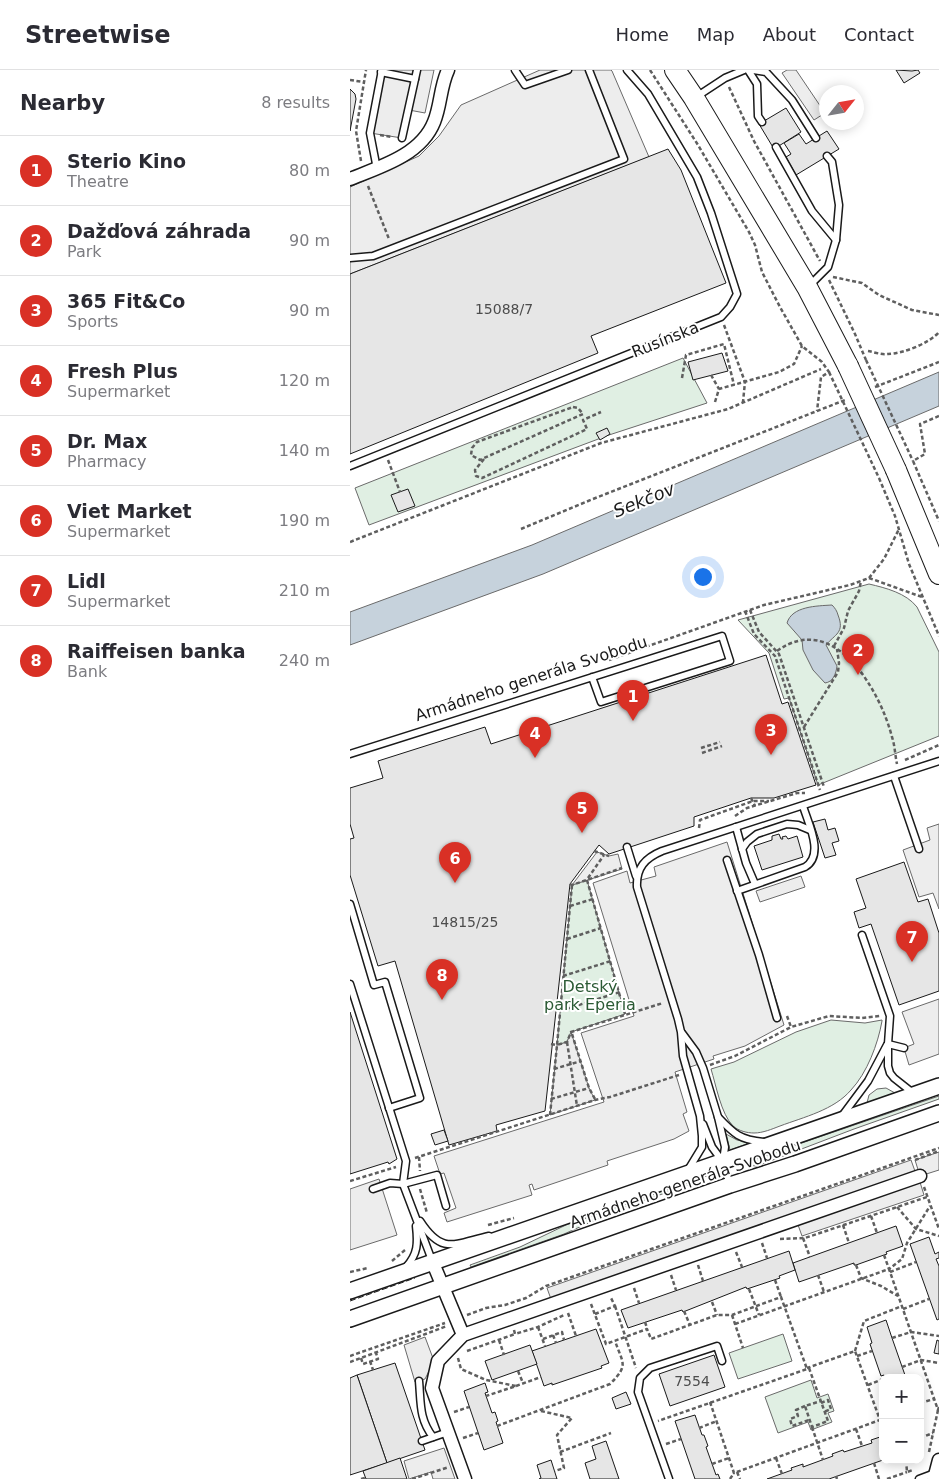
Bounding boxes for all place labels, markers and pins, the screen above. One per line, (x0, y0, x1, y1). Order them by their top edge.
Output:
pin: 2 (842, 634, 874, 675)
pin: 1 (617, 680, 649, 721)
pin: 3 (755, 714, 787, 755)
pin: 4 (519, 717, 551, 758)
pin: 5 (566, 792, 598, 833)
pin: 6 (439, 842, 471, 883)
pin: 7 (896, 921, 928, 962)
pin: 8 (426, 959, 458, 1000)

